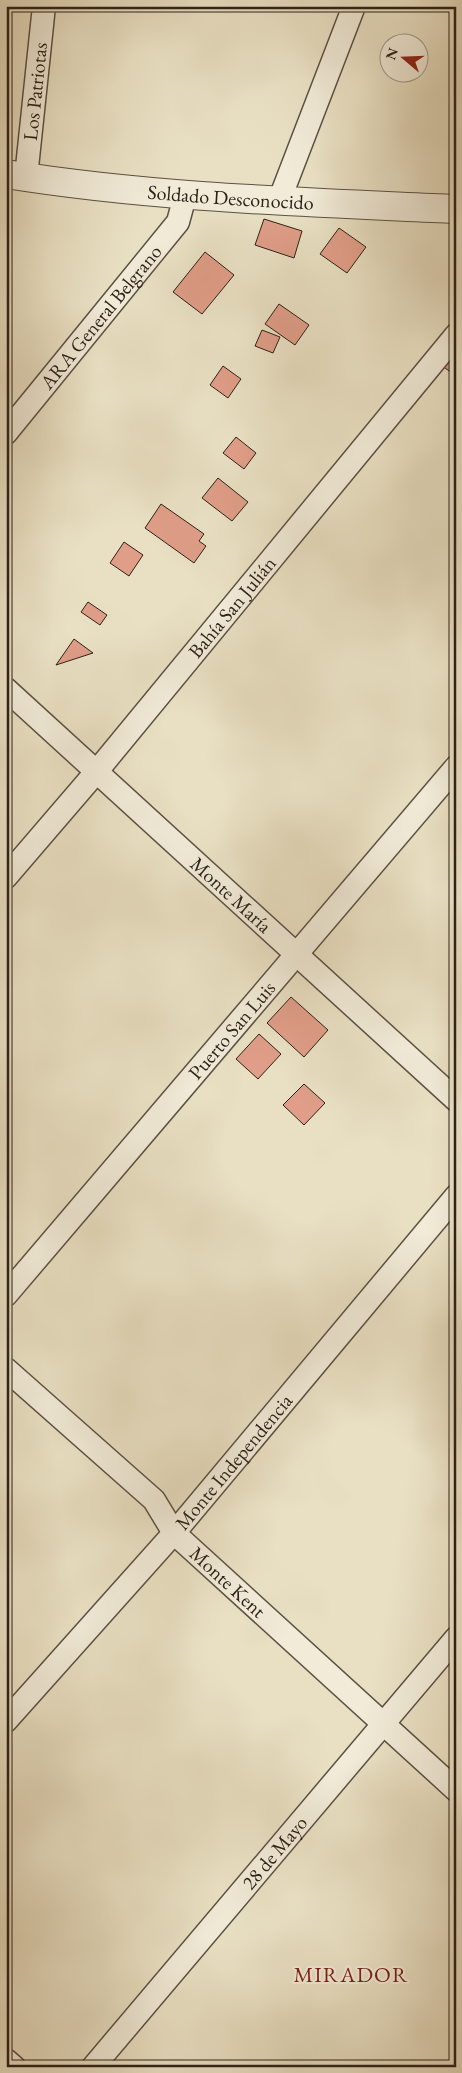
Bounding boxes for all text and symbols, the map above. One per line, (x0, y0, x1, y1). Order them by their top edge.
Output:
north arrow (380, 32, 430, 82)
street label: Los Patriotas (17, 41, 53, 142)
text: N (381, 45, 402, 62)
street label: Soldado Desconocido (147, 179, 314, 216)
street label: ARA General Belgrano (33, 239, 168, 395)
street label: Bahía San Julián (182, 550, 282, 663)
street label: Monte María (185, 851, 277, 938)
street label: Puerto San Luis (182, 975, 281, 1085)
street label: Monte Independencia (169, 1388, 298, 1535)
street label: Monte Kent (184, 1541, 272, 1624)
street label: 28 de Mayo (236, 1810, 313, 1895)
district label: MIRADOR (293, 1960, 409, 1989)

